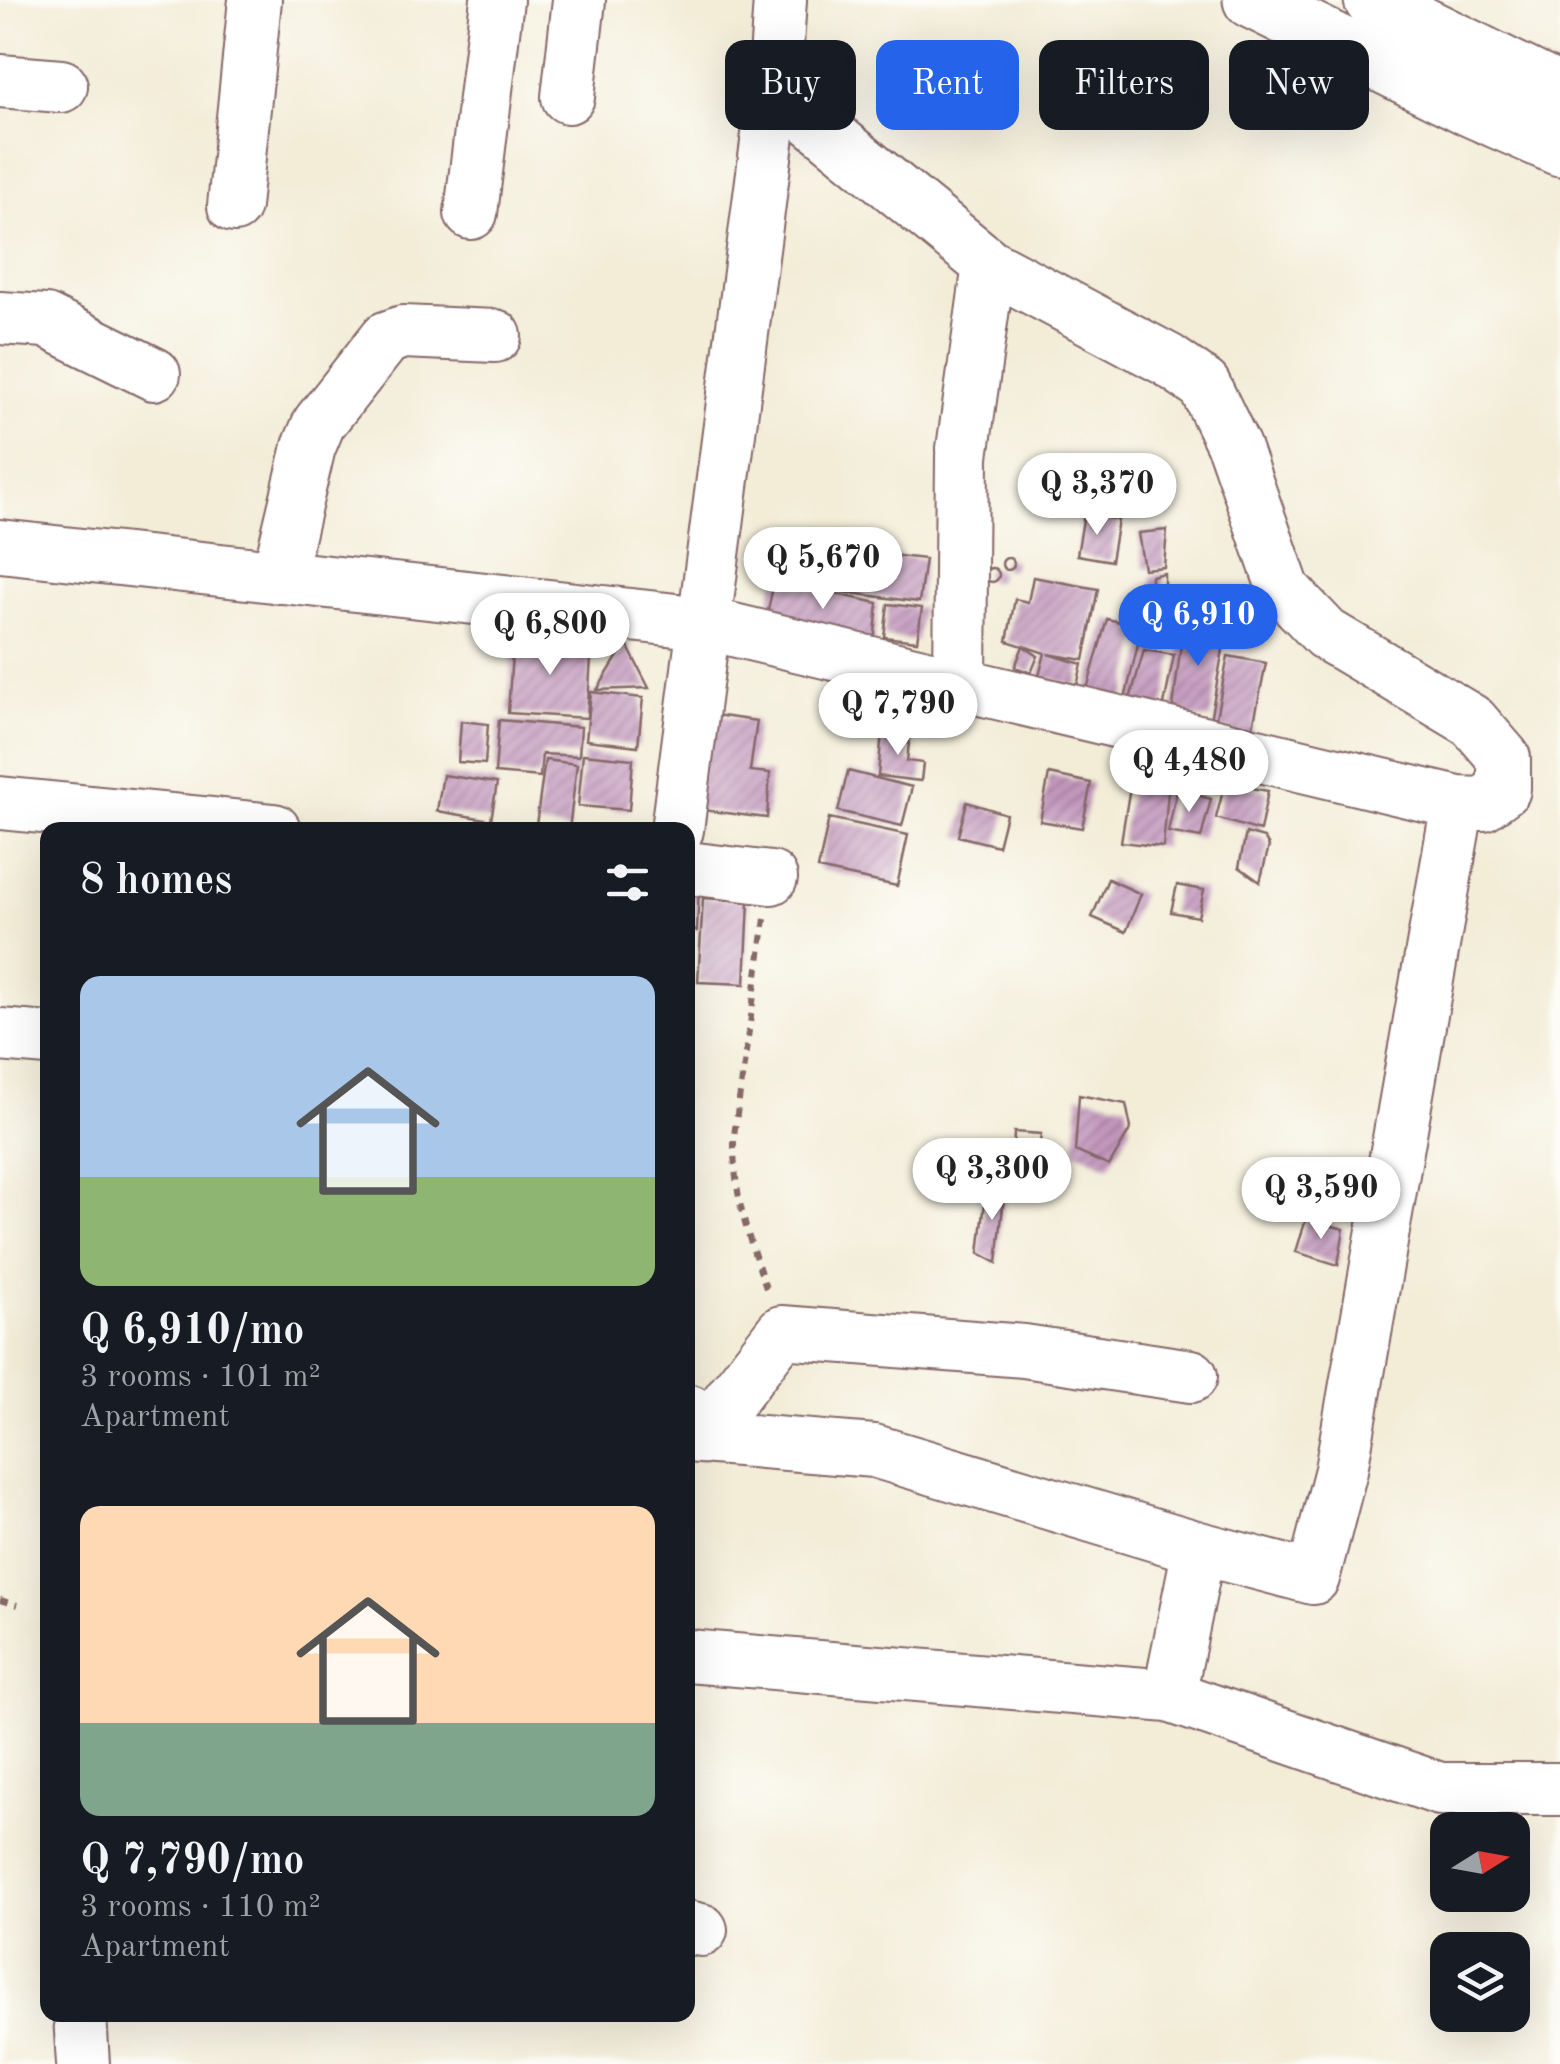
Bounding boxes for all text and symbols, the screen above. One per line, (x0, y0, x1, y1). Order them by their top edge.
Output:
chip: Buy (725, 40, 856, 130)
chip: Rent (876, 40, 1019, 130)
chip: Filters (1039, 40, 1209, 130)
chip: New (1229, 40, 1369, 130)
pin: Q 3,370 (1005, 453, 1189, 538)
text: Q 3,370 (1040, 469, 1154, 501)
pin: Q 5,670 (731, 527, 915, 612)
text: Q 5,670 (766, 543, 880, 575)
pin: Q 6,910 (1106, 584, 1290, 669)
pin: Q 6,800 (458, 593, 642, 678)
text: Q 6,910 (1141, 600, 1255, 632)
text: Q 6,800 (493, 609, 607, 641)
pin: Q 7,790 (806, 673, 990, 758)
text: Q 7,790 (841, 689, 955, 721)
pin: Q 4,480 (1097, 730, 1281, 815)
text: Q 4,480 (1132, 746, 1246, 778)
icon: filters (600, 855, 655, 910)
text: 8 homes (80, 861, 232, 903)
icon: home (278, 1041, 458, 1221)
pin: Q 3,300 (900, 1138, 1084, 1223)
text: Q 3,300 (935, 1154, 1049, 1186)
pin: Q 3,590 (1229, 1157, 1413, 1242)
text: Q 3,590 (1264, 1173, 1378, 1205)
text: Q 6,910/mo (80, 1311, 305, 1353)
text: 3 rooms · 101 m² (80, 1362, 321, 1394)
text: Apartment (80, 1402, 230, 1434)
icon: home (278, 1571, 458, 1751)
north arrow (1430, 1812, 1530, 1912)
map controls (1430, 1812, 1530, 2032)
text: Q 7,790/mo (80, 1841, 305, 1883)
text: 3 rooms · 110 m² (80, 1892, 321, 1924)
text: Apartment (80, 1932, 230, 1964)
button: layers (1430, 1932, 1530, 2032)

